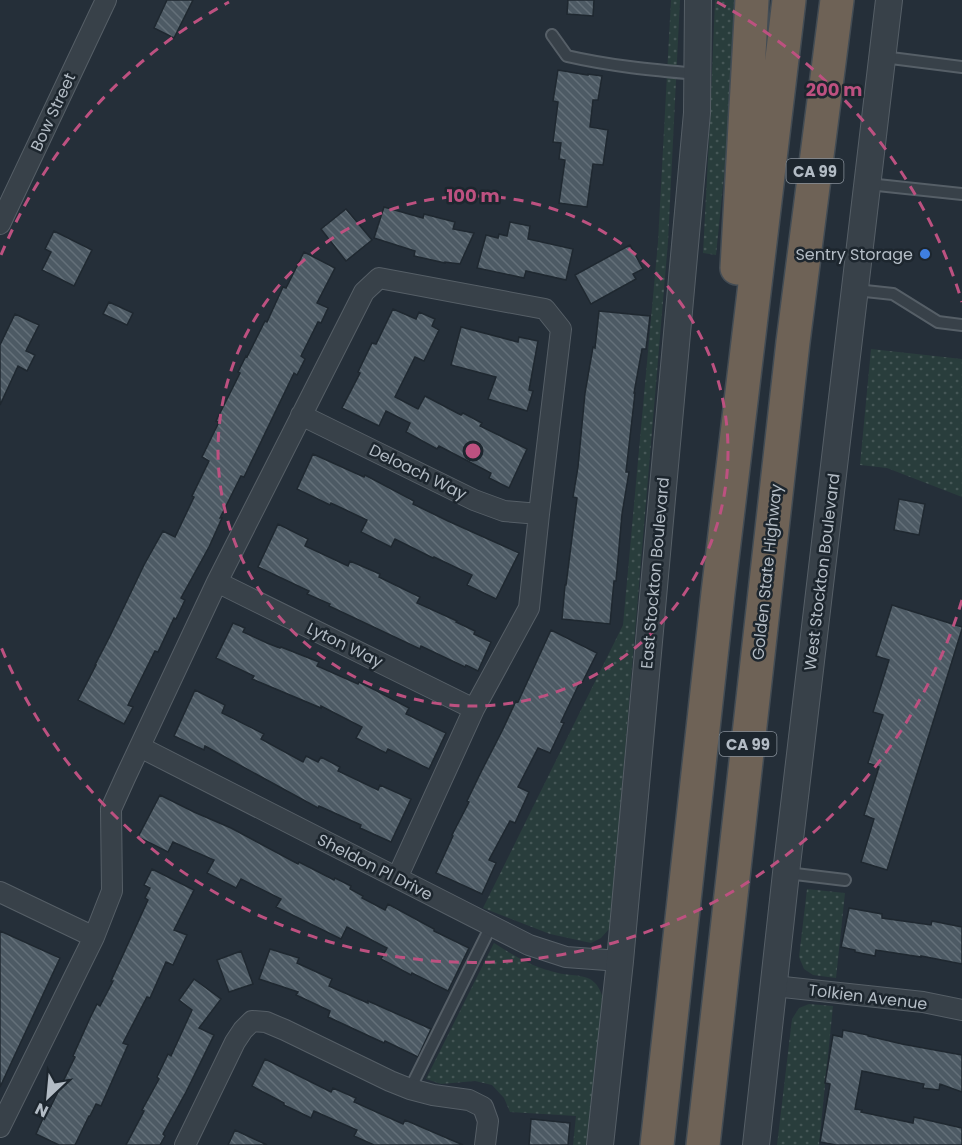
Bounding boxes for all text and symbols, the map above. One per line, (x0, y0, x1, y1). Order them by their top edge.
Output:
street label: Bow Street (25, 69, 81, 155)
text: 200 m (806, 77, 862, 102)
road number: CA 99 (786, 159, 844, 183)
text: 100 m (446, 183, 500, 208)
place label: Sentry Storage (795, 243, 913, 266)
marker: Sentry Storage (918, 247, 932, 261)
street label: Deloach Way (365, 438, 471, 506)
centre of rings (463, 441, 483, 461)
street label: West Stockton Boulevard (798, 472, 846, 672)
street label: East Stockton Boulevard (635, 476, 675, 670)
street label: Golden State Highway (746, 483, 788, 661)
street label: Lyton Way (303, 617, 387, 673)
road number: CA 99 (720, 732, 777, 756)
street label: Sheldon Pl Drive (313, 828, 437, 906)
street label: Tolkien Avenue (807, 978, 929, 1016)
north arrow (18, 1067, 78, 1127)
text: N (31, 1097, 52, 1123)

